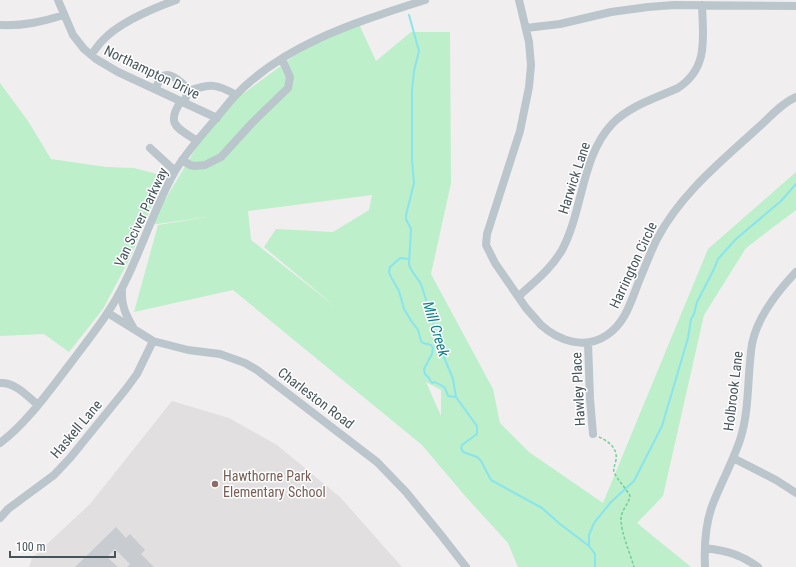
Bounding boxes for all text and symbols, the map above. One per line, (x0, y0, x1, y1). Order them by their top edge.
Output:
street label: Northampton Drive (102, 42, 203, 102)
street label: Harwick Lane (555, 140, 593, 216)
street label: Van Sciver Parkway (111, 165, 171, 269)
street label: Harrington Circle (606, 219, 660, 311)
water label: Mill Creek (419, 299, 453, 359)
street label: Holbrook Lane (720, 350, 746, 432)
street label: Hawley Place (568, 351, 588, 426)
street label: Charleston Road (275, 364, 357, 432)
street label: Haskell Lane (47, 396, 105, 461)
place label: Hawthorne Park Elementary School (223, 468, 326, 500)
marker: Hawthorne Park Elementary School (210, 479, 220, 489)
scale bar (10, 533, 115, 559)
text: 100 m (16, 540, 46, 554)

